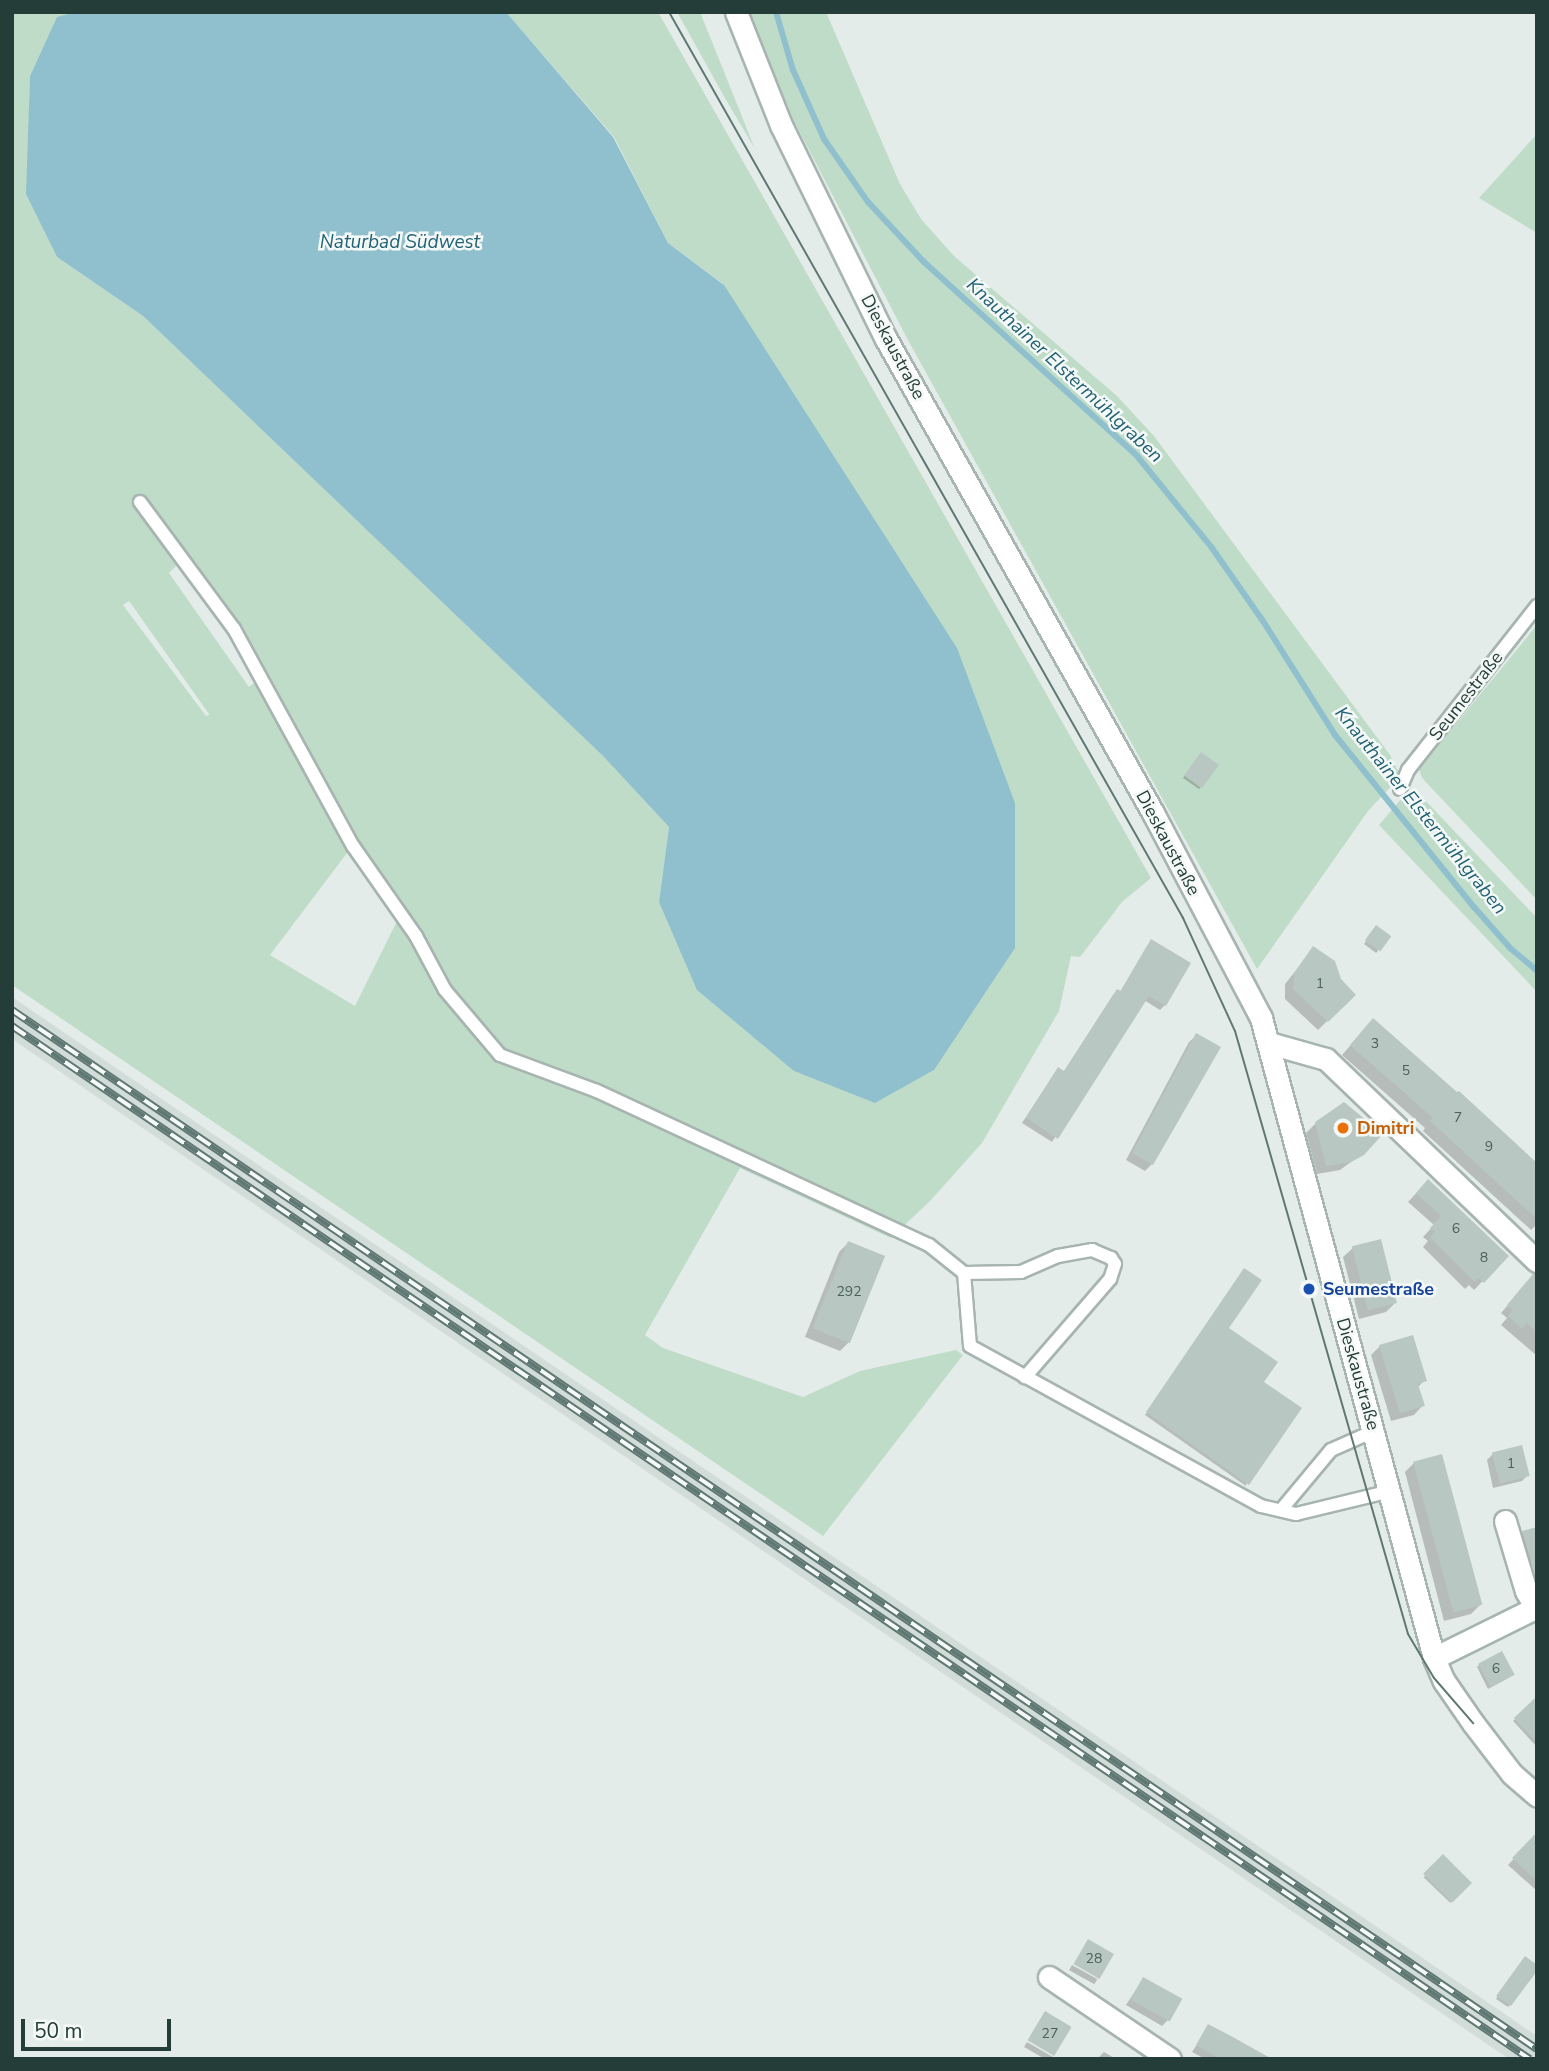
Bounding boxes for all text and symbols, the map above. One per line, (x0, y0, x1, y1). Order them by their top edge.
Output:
water label: Naturbad Südwest (320, 232, 480, 254)
water label: Knauthainer Elstermühlgraben (961, 274, 1167, 468)
street label: Dieskaustraße (856, 291, 930, 403)
street label: Seumestraße (1425, 647, 1507, 745)
water label: Knauthainer Elstermühlgraben (1329, 703, 1511, 919)
street label: Dieskaustraße (1131, 787, 1205, 899)
house number: 1 (1316, 976, 1324, 992)
house number: 3 (1371, 1036, 1379, 1052)
house number: 5 (1402, 1063, 1410, 1079)
house number: 7 (1454, 1110, 1462, 1126)
place label: Dimitri (1357, 1117, 1414, 1139)
marker: Dimitri (1335, 1120, 1351, 1136)
house number: 9 (1485, 1139, 1493, 1155)
house number: 6 (1452, 1221, 1460, 1237)
house number: 8 (1480, 1250, 1488, 1266)
place label: Seumestraße (1323, 1278, 1434, 1300)
marker: Seumestraße (1301, 1281, 1317, 1297)
house number: 292 (836, 1284, 862, 1300)
street label: Dieskaustraße (1332, 1315, 1384, 1433)
house number: 1 (1507, 1456, 1515, 1472)
house number: 6 (1492, 1661, 1500, 1677)
house number: 28 (1086, 1951, 1102, 1967)
scale bar (24, 2004, 175, 2048)
text: 50 m (34, 2017, 83, 2045)
house number: 27 (1042, 2026, 1058, 2042)

